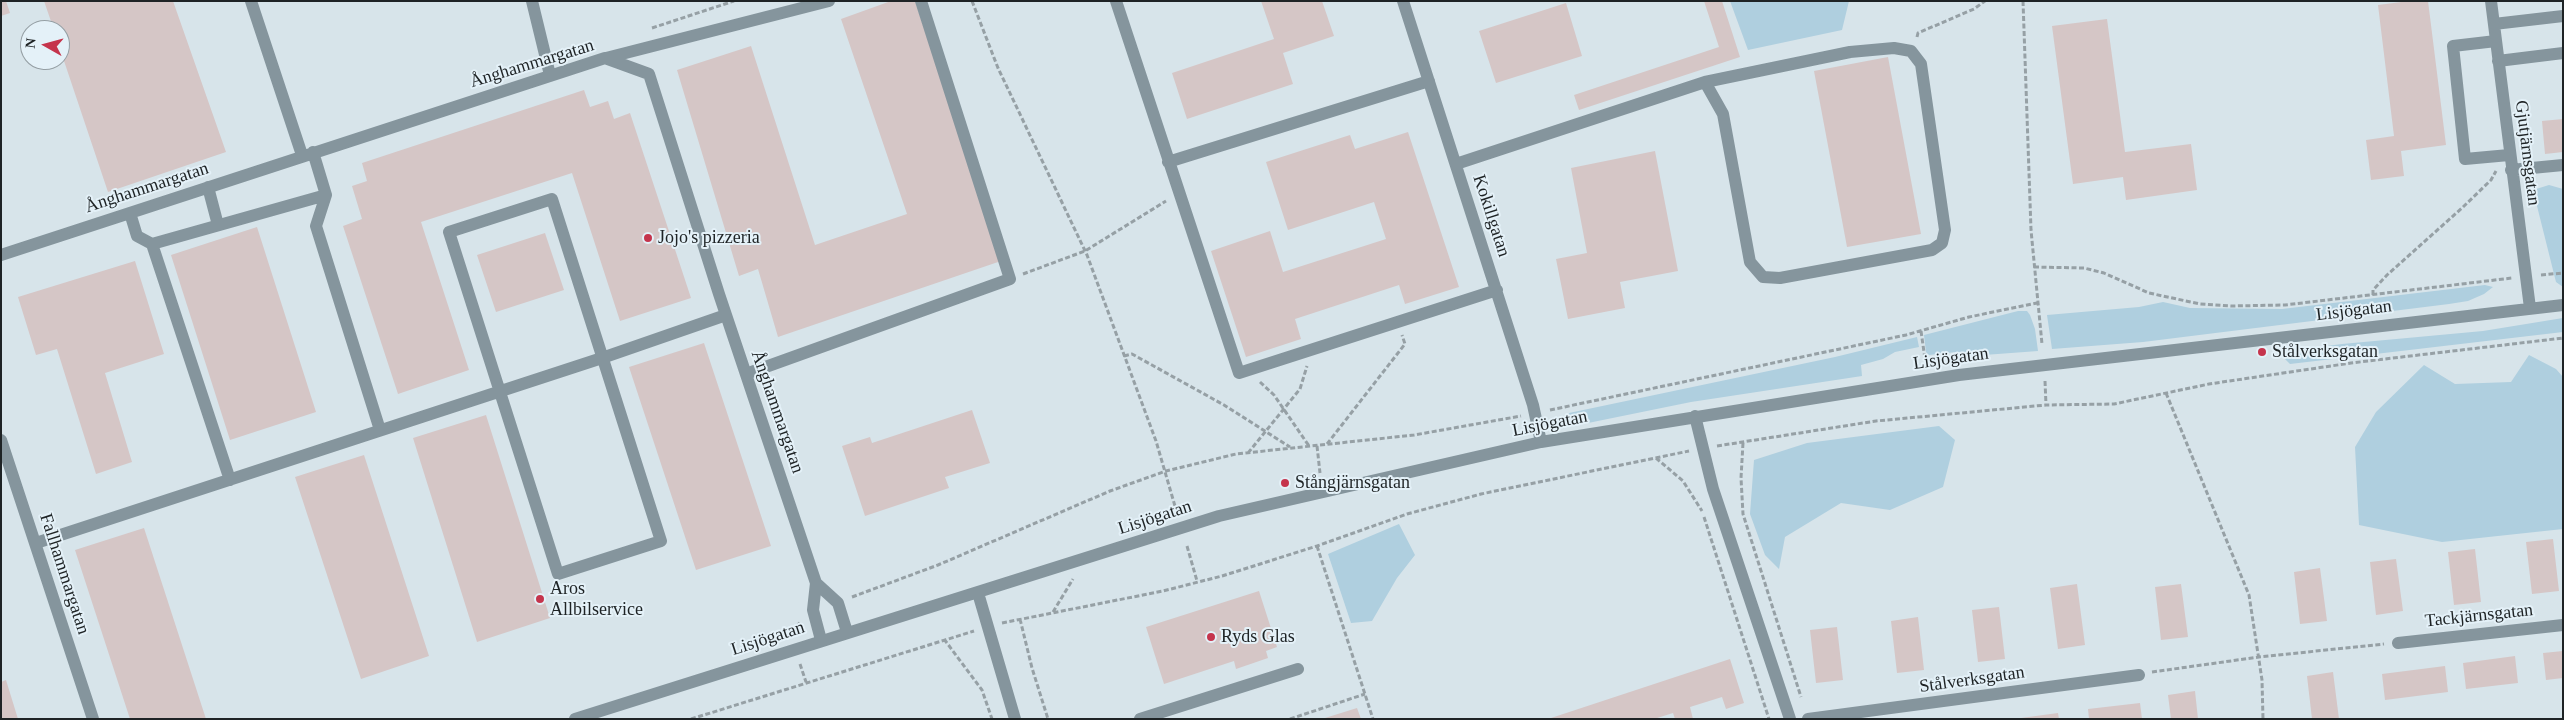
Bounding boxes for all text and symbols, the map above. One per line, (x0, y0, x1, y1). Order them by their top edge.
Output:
north arrow (20, 20, 70, 70)
street label: Ånghammargatan (467, 35, 597, 93)
text: N (23, 37, 39, 49)
street label: Gjutjärnsgatan (2510, 99, 2544, 207)
street label: Ånghammargatan (82, 158, 212, 218)
street label: Kokillgatan (1468, 172, 1514, 260)
place label: Jojo's pizzeria (658, 227, 760, 249)
marker: Jojo's pizzeria (642, 232, 654, 244)
street label: Lisjögatan (2315, 296, 2393, 326)
place label: Stålverksgatan (2272, 341, 2378, 363)
street label: Lisjögatan (1912, 343, 1990, 375)
marker: Stålverksgatan (2256, 346, 2268, 358)
street label: Ånghammargatan (746, 348, 808, 476)
street label: Lisjögatan (1511, 406, 1589, 442)
place label: Stångjärnsgatan (1295, 472, 1410, 494)
marker: Stångjärnsgatan (1279, 477, 1291, 489)
street label: Lisjögatan (1116, 496, 1194, 540)
street label: Fallhammargatan (34, 511, 94, 637)
place label: Aros Allbilservice (550, 578, 643, 620)
marker: Aros Allbilservice (534, 593, 546, 605)
street label: Tackjärnsgatan (2424, 600, 2534, 632)
street label: Lisjögatan (729, 617, 807, 661)
place label: Ryds Glas (1221, 626, 1295, 648)
marker: Ryds Glas (1205, 631, 1217, 643)
street label: Stålverksgatan (1918, 662, 2026, 698)

